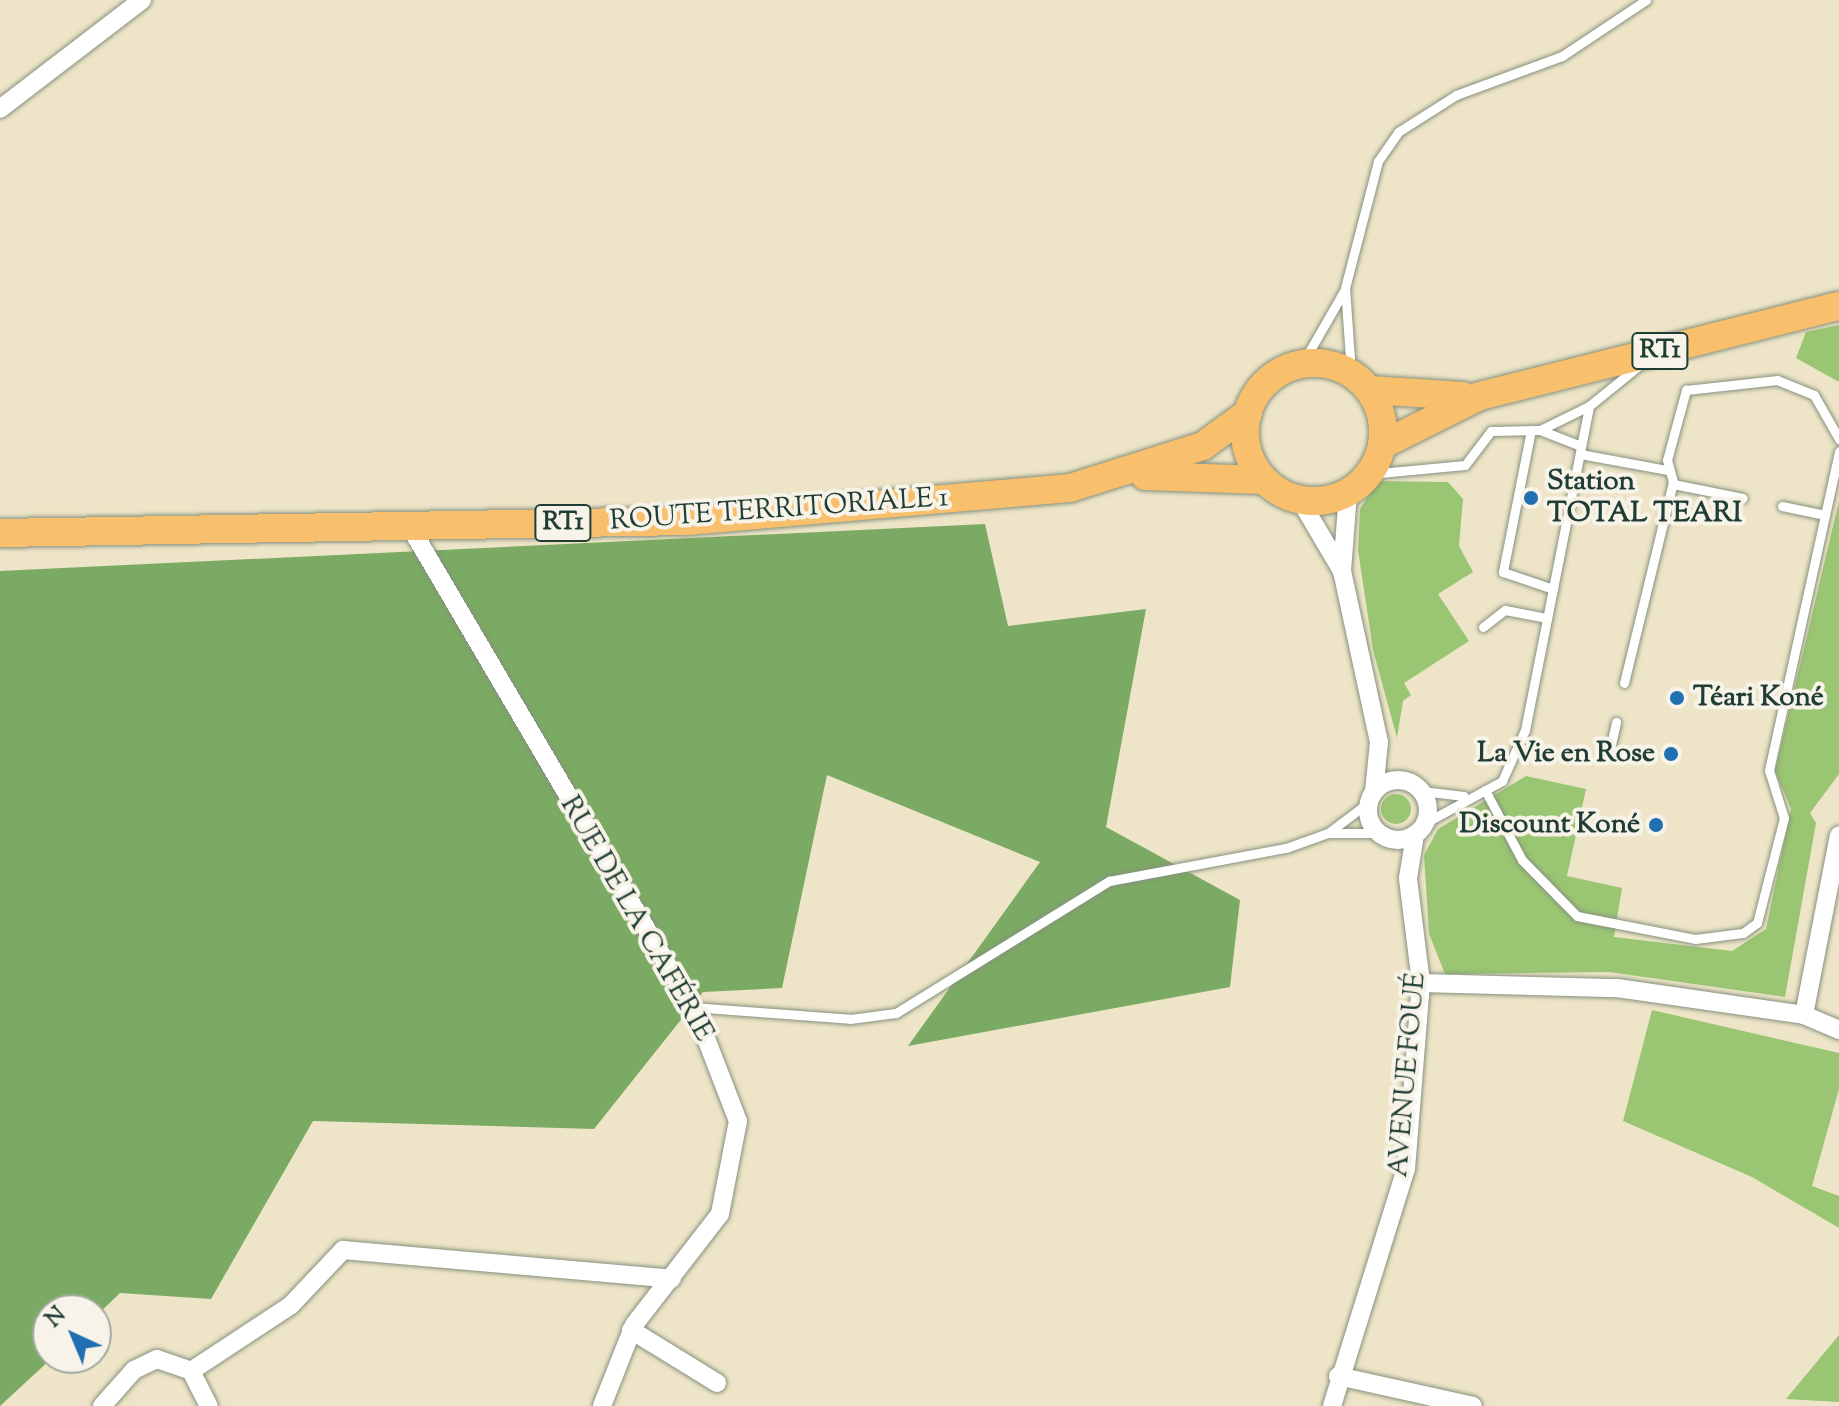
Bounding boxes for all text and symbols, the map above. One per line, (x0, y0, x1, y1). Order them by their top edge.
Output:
road number: RT1 (1630, 329, 1690, 373)
place label: Station TOTAL TEARI (1547, 465, 1742, 531)
street label: ROUTE TERRITORIALE 1 (609, 481, 949, 539)
marker: Station TOTAL TEARI (1522, 489, 1540, 507)
road number: RT1 (533, 501, 593, 545)
place label: Téari Koné (1693, 681, 1824, 715)
marker: Téari Koné (1668, 689, 1686, 707)
place label: La Vie en Rose (1477, 737, 1655, 771)
marker: La Vie en Rose (1662, 745, 1680, 763)
street label: RUE DE LA CAFÉRIE (552, 790, 720, 1048)
place label: Discount Koné (1459, 808, 1640, 842)
marker: Discount Koné (1647, 816, 1665, 834)
street label: AVENUE FOUÉ (1382, 971, 1434, 1179)
north arrow (32, 1294, 112, 1374)
text: N (39, 1301, 74, 1336)

